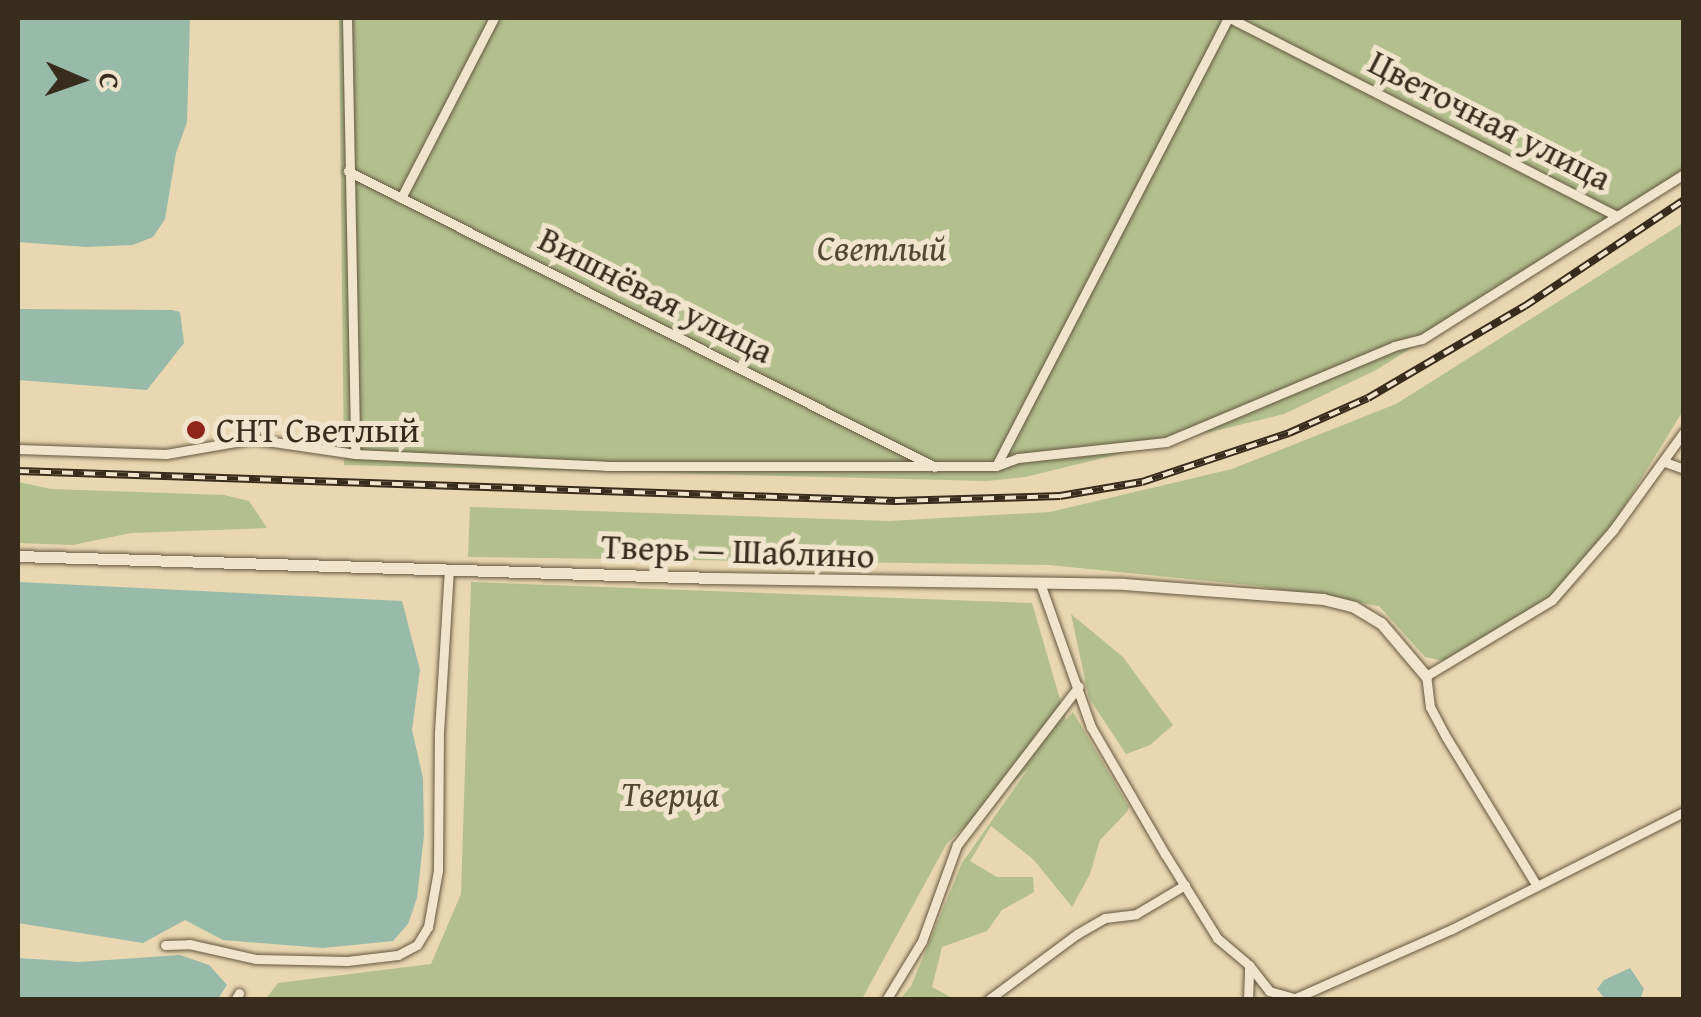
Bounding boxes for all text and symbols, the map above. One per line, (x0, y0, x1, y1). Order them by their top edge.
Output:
north arrow (30, 30, 130, 130)
street label: Цветочная улица (1362, 41, 1618, 199)
text: С (90, 72, 131, 90)
street label: Вишнёвая улица (532, 218, 780, 372)
park label: Светлый (817, 227, 947, 269)
place label: СНТ Светлый (216, 409, 420, 451)
marker: СНТ Светлый (185, 419, 207, 441)
street label: Тверь — Шаблино (601, 525, 875, 577)
park label: Тверца (621, 773, 719, 815)

